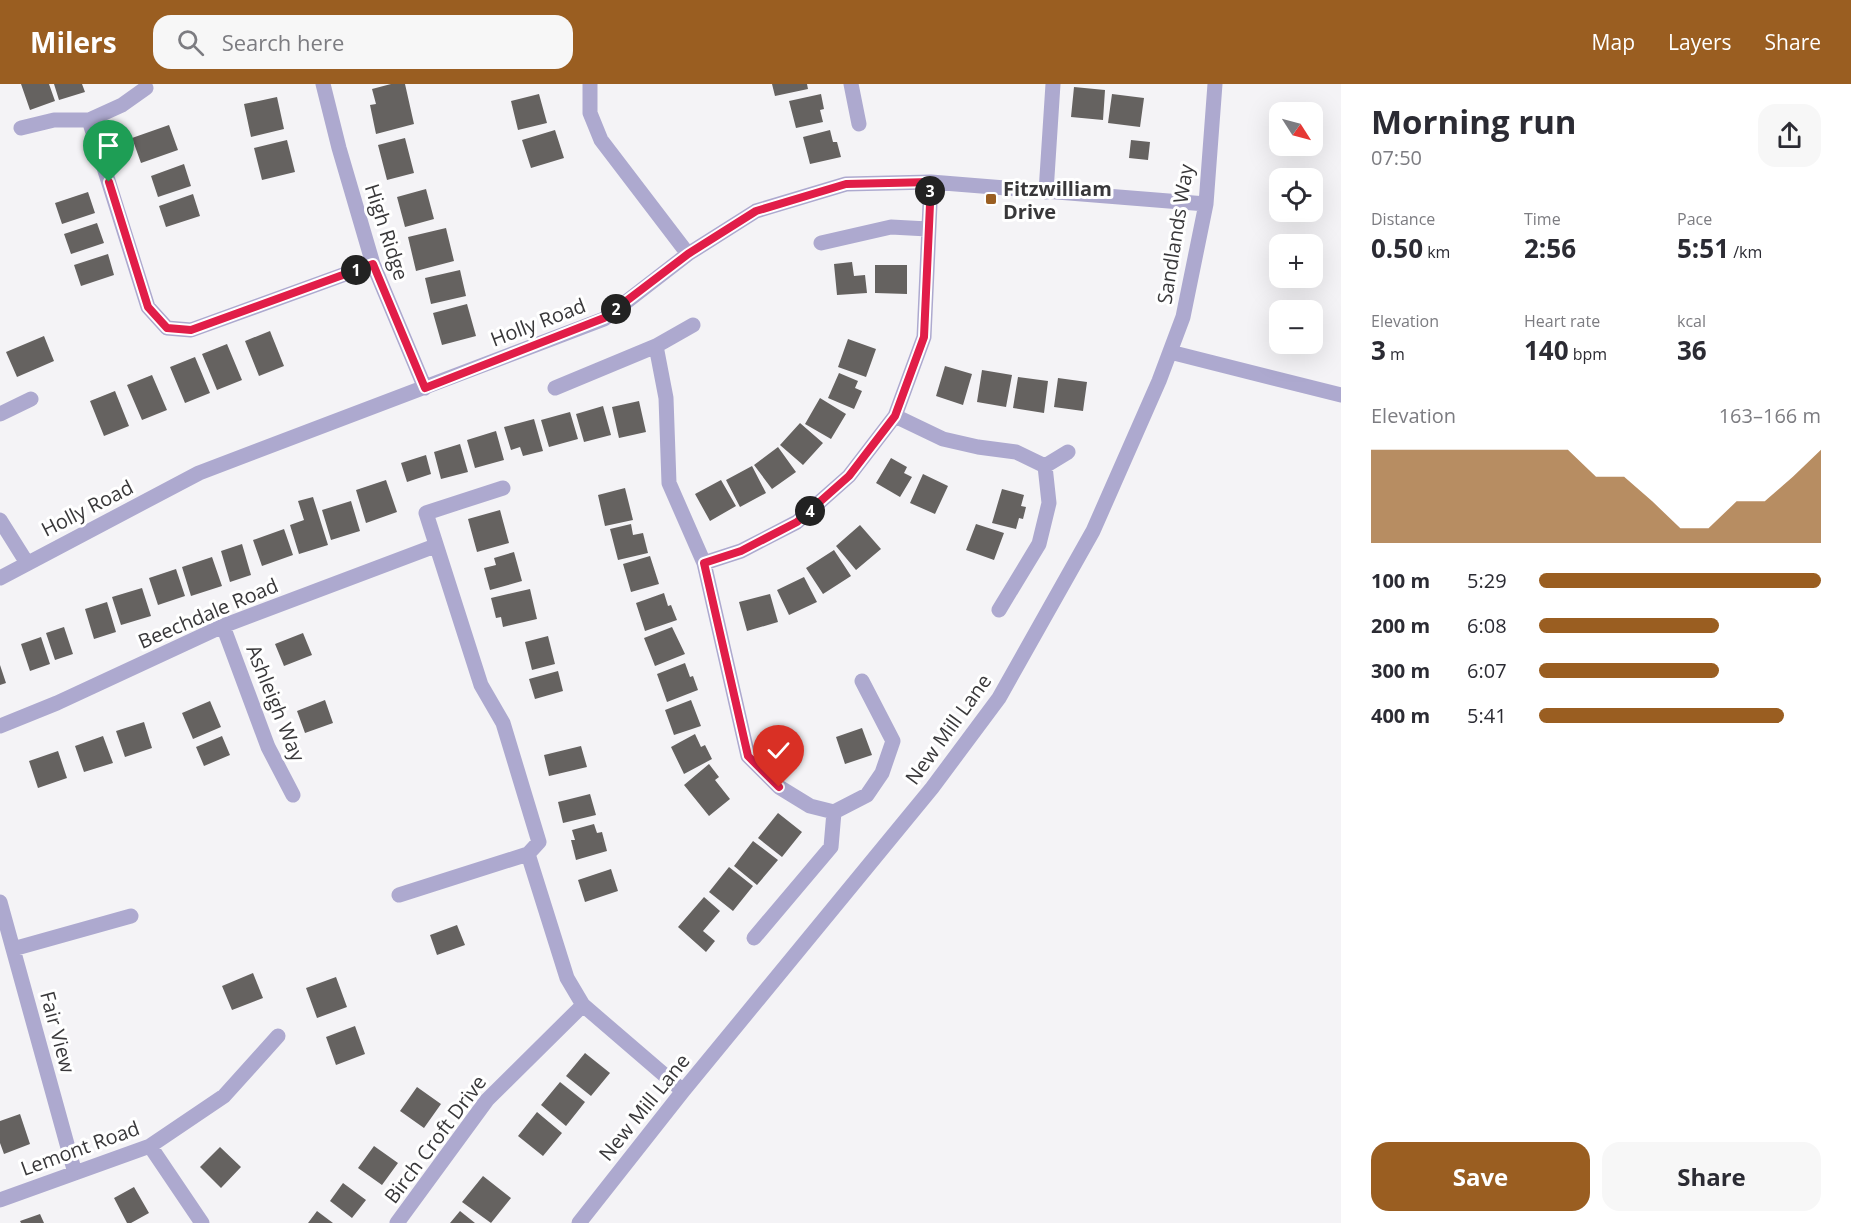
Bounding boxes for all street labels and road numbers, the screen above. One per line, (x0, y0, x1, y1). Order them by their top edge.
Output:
street label: Sandlands Way (1151, 161, 1200, 306)
street label: High Ridge (359, 180, 415, 284)
street label: Holly Road (487, 292, 589, 352)
street label: Holly Road (36, 473, 138, 543)
street label: Beechdale Road (134, 571, 282, 655)
street label: Ashleigh Way (240, 641, 312, 766)
street label: New Mill Lane (899, 668, 997, 790)
street label: Fair View (34, 988, 82, 1076)
street label: New Mill Lane (592, 1048, 696, 1166)
street label: Birch Croft Drive (378, 1069, 492, 1209)
street label: Lemont Road (17, 1114, 143, 1182)

